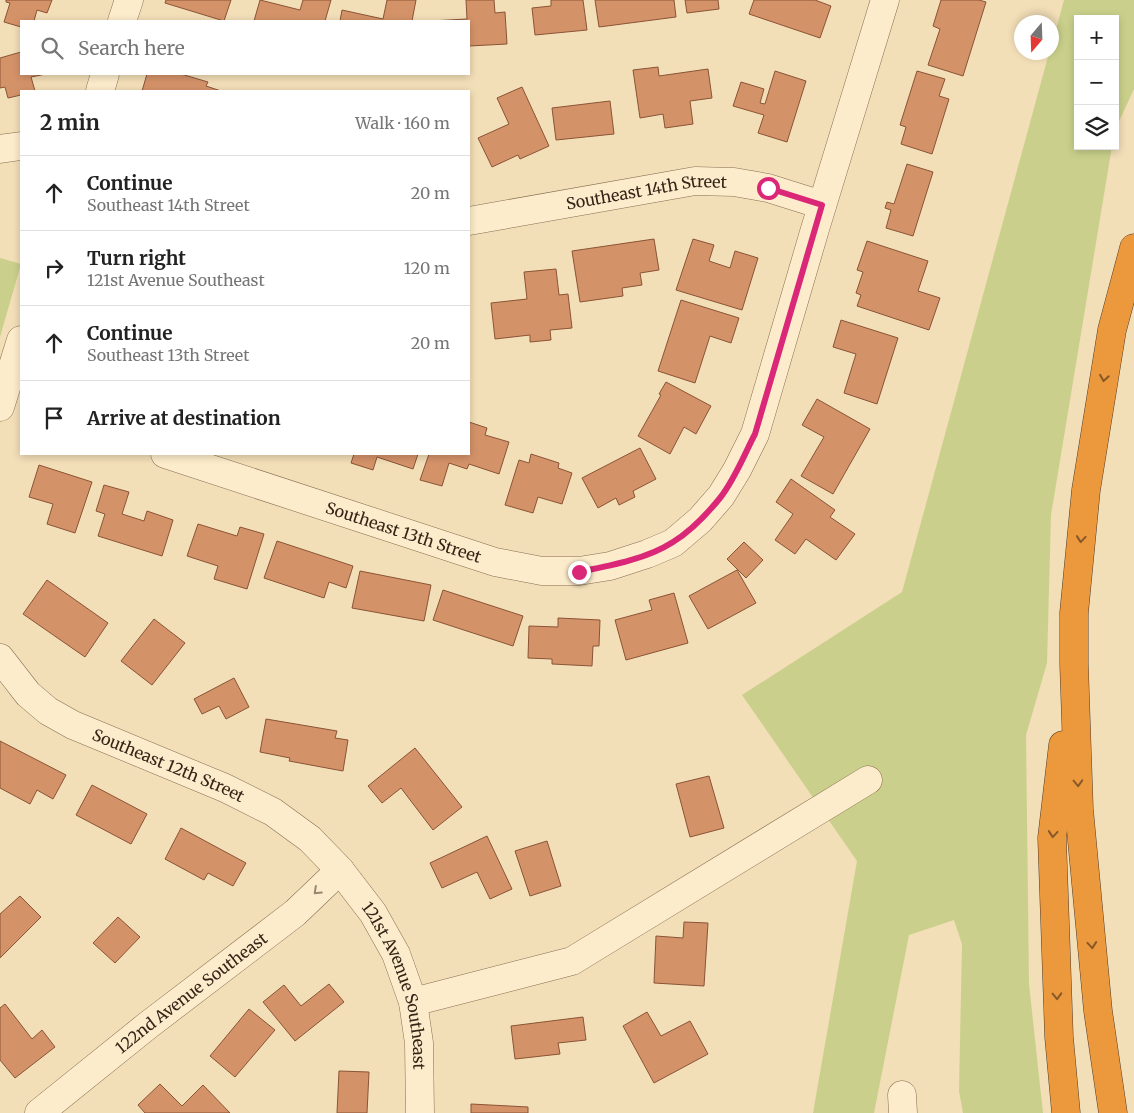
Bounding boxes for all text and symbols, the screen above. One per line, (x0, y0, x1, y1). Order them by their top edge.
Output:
north arrow (1014, 15, 1059, 60)
map controls (1074, 15, 1119, 150)
button: + (1074, 15, 1119, 60)
search box (20, 20, 470, 75)
icon: search (38, 34, 66, 62)
text: Search here (78, 36, 185, 60)
button: − (1074, 60, 1119, 105)
button: layers (1074, 105, 1119, 150)
text: 2 min (40, 109, 100, 136)
text: Walk · 160 m (355, 113, 450, 133)
text: Continue (87, 171, 173, 195)
street label: Southeast 14th Street (564, 171, 728, 214)
route start (757, 177, 780, 200)
icon: ahead (40, 179, 68, 207)
text: 20 m (411, 183, 450, 203)
text: Southeast 14th Street (87, 195, 250, 215)
text: Turn right (87, 246, 186, 270)
icon: right (40, 254, 68, 282)
text: 120 m (404, 258, 450, 278)
text: 121st Avenue Southeast (87, 270, 265, 290)
text: Continue (87, 321, 173, 345)
icon: ahead (40, 329, 68, 357)
text: 20 m (411, 333, 450, 353)
text: Southeast 13th Street (87, 345, 249, 365)
one-way arrow (1100, 374, 1110, 383)
icon: arrive (40, 404, 68, 432)
text: Arrive at destination (87, 406, 281, 430)
street label: Southeast 13th Street (323, 497, 485, 567)
one-way arrow (1076, 535, 1087, 543)
route end (568, 561, 591, 584)
street label: Southeast 12th Street (89, 724, 249, 806)
one-way arrow (1073, 779, 1084, 787)
one-way arrow (1048, 830, 1059, 838)
one-way arrow (314, 885, 323, 894)
street label: 121st Avenue Southeast (358, 898, 429, 1071)
street label: 122nd Avenue Southeast (111, 927, 272, 1058)
one-way arrow (1086, 941, 1097, 949)
one-way arrow (1052, 993, 1062, 1001)

